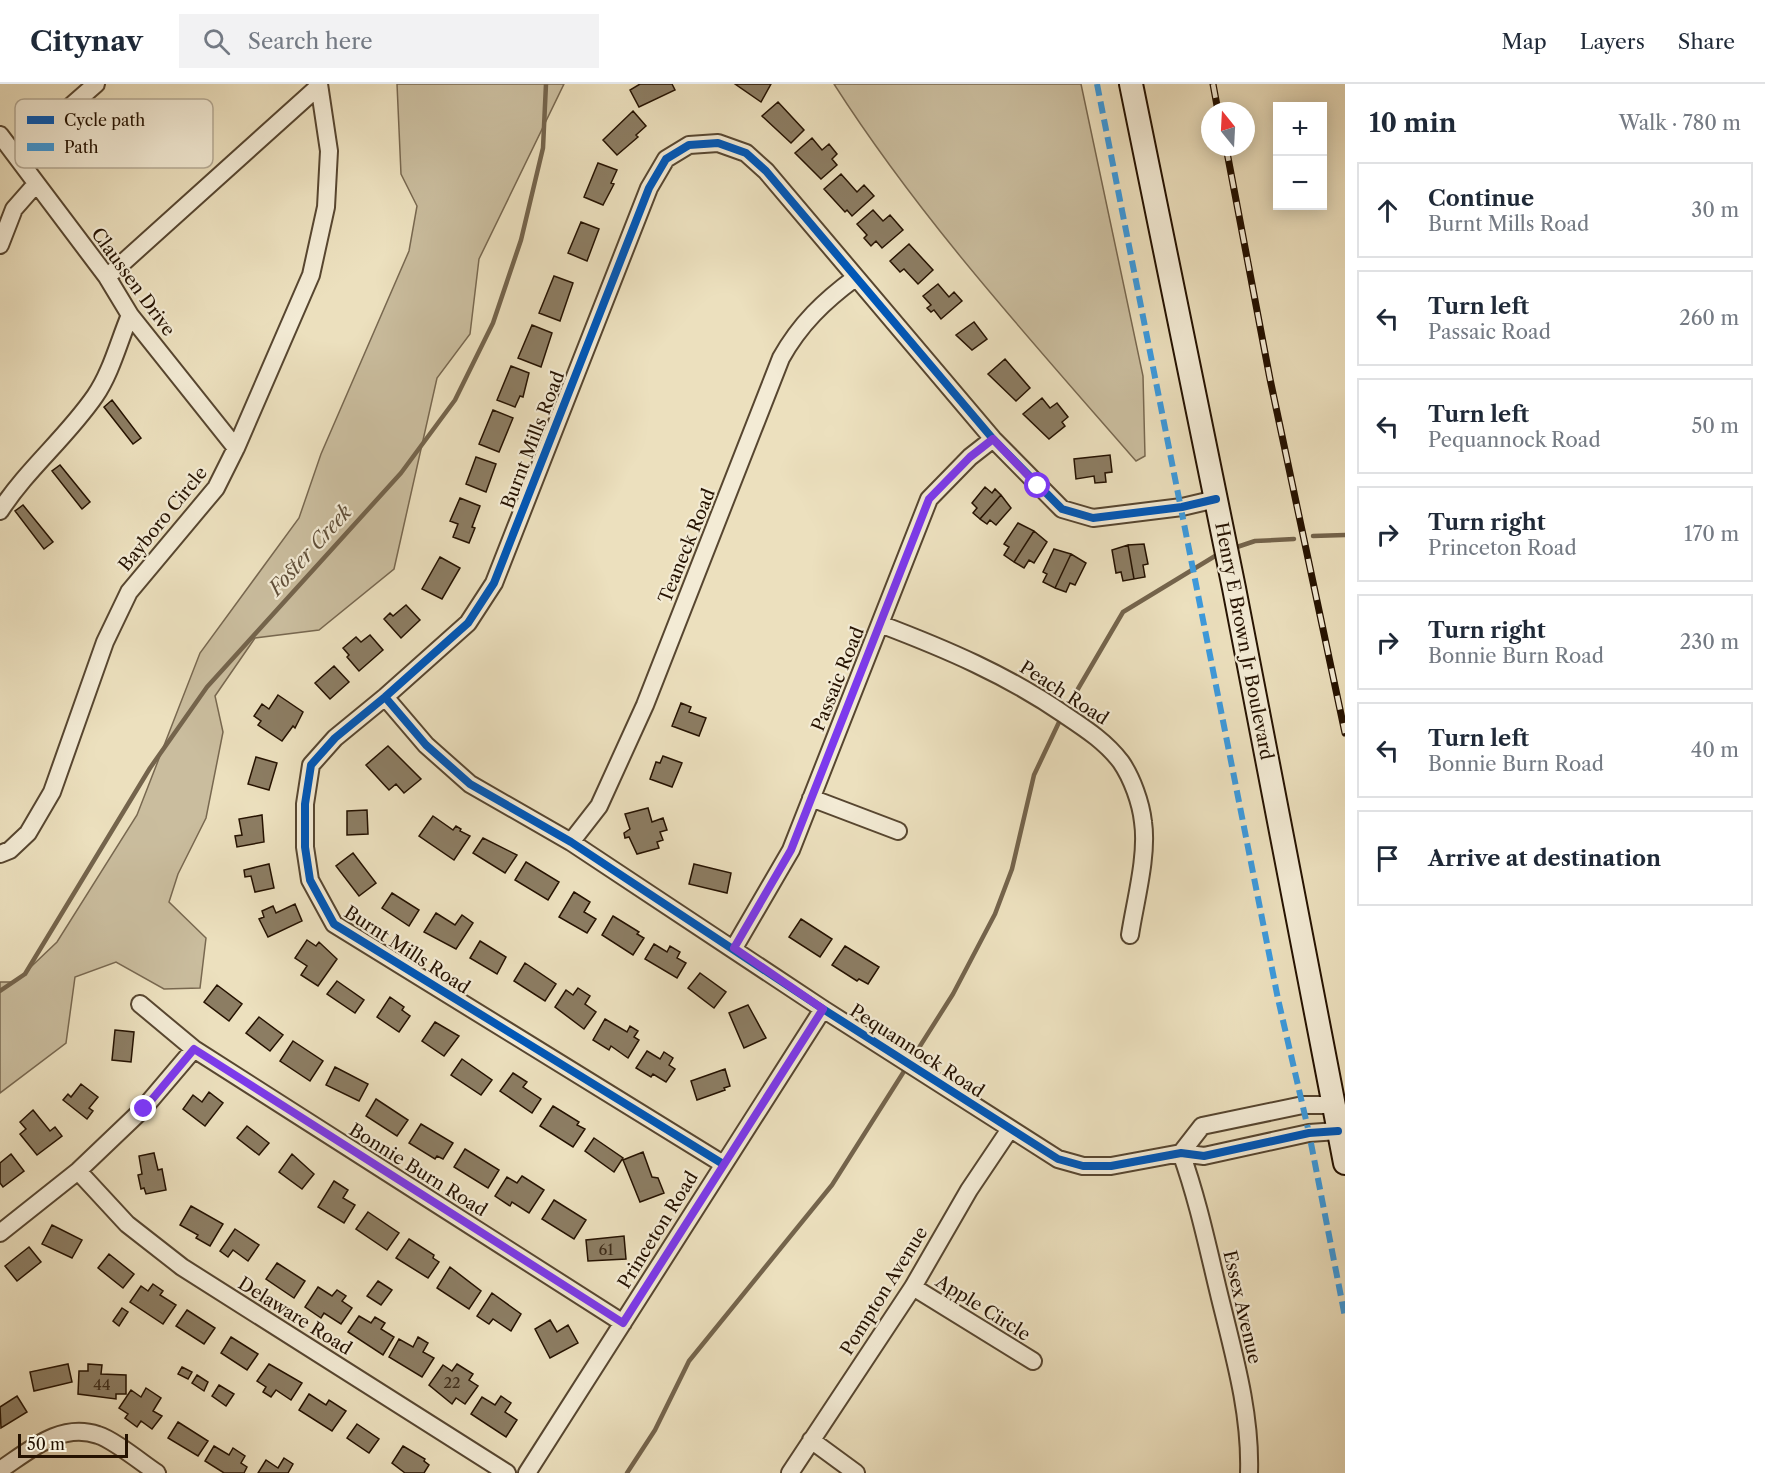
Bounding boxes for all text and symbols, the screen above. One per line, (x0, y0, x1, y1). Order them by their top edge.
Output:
search box (179, 14, 599, 68)
text: Citynav (30, 24, 143, 58)
icon: search (200, 25, 233, 58)
text: Search here (248, 28, 372, 55)
text: Map (1502, 29, 1547, 54)
text: Layers (1580, 29, 1645, 54)
text: Share (1678, 29, 1735, 54)
legend (15, 99, 213, 168)
north arrow (1201, 102, 1255, 156)
map controls (1273, 102, 1327, 210)
button: + (1273, 102, 1327, 156)
text: 10 min (1369, 107, 1457, 139)
text: Cycle path (64, 110, 145, 130)
text: Walk · 780 m (1619, 111, 1741, 135)
text: Path (64, 137, 98, 157)
button: − (1273, 156, 1327, 210)
text: Continue (1428, 185, 1534, 212)
icon: ahead (1371, 194, 1404, 227)
text: 30 m (1691, 198, 1739, 222)
text: Burnt Mills Road (1428, 212, 1589, 236)
street label: Claussen Drive (86, 224, 180, 340)
text: Turn left (1428, 293, 1529, 320)
icon: left (1371, 302, 1404, 335)
text: 260 m (1679, 306, 1739, 330)
text: Passaic Road (1428, 320, 1551, 344)
street label: Burnt Mills Road (497, 368, 569, 512)
text: Turn left (1428, 401, 1529, 428)
icon: left (1371, 410, 1404, 443)
text: 50 m (1692, 414, 1739, 438)
text: Pequannock Road (1428, 428, 1601, 452)
street label: Bayboro Circle (114, 462, 212, 576)
route start (1024, 472, 1050, 498)
street label: Teaneck Road (654, 486, 720, 606)
water label: Foster Creek (262, 500, 357, 602)
text: Turn right (1428, 509, 1546, 536)
icon: right (1371, 518, 1404, 551)
street label: Henry E Brown Jr Boulevard (1210, 520, 1278, 762)
text: 170 m (1684, 522, 1739, 546)
text: Princeton Road (1428, 536, 1577, 560)
text: Turn right (1428, 617, 1546, 644)
street label: Passaic Road (807, 624, 869, 734)
icon: right (1371, 626, 1404, 659)
text: 230 m (1680, 630, 1739, 654)
text: Bonnie Burn Road (1428, 644, 1604, 668)
street label: Peach Road (1016, 656, 1112, 730)
text: Turn left (1428, 725, 1529, 752)
icon: left (1371, 734, 1404, 767)
text: 40 m (1691, 738, 1739, 762)
text: Bonnie Burn Road (1428, 752, 1604, 776)
icon: arrive (1371, 842, 1404, 875)
text: Arrive at destination (1428, 845, 1661, 872)
street label: Burnt Mills Road (340, 901, 474, 999)
street label: Pequannock Road (846, 999, 988, 1103)
route end (130, 1095, 156, 1121)
street label: Bonnie Burn Road (345, 1119, 491, 1221)
street label: Princeton Road (613, 1167, 703, 1293)
street label: Pompton Avenue (836, 1223, 932, 1359)
house number: 61 (598, 1240, 614, 1259)
street label: Essex Avenue (1218, 1248, 1266, 1366)
street label: Apple Circle (931, 1270, 1034, 1346)
street label: Delaware Road (234, 1272, 356, 1360)
house number: 22 (443, 1373, 461, 1392)
house number: 44 (93, 1375, 111, 1394)
scale bar (18, 1431, 128, 1458)
text: 50 m (27, 1434, 65, 1454)

